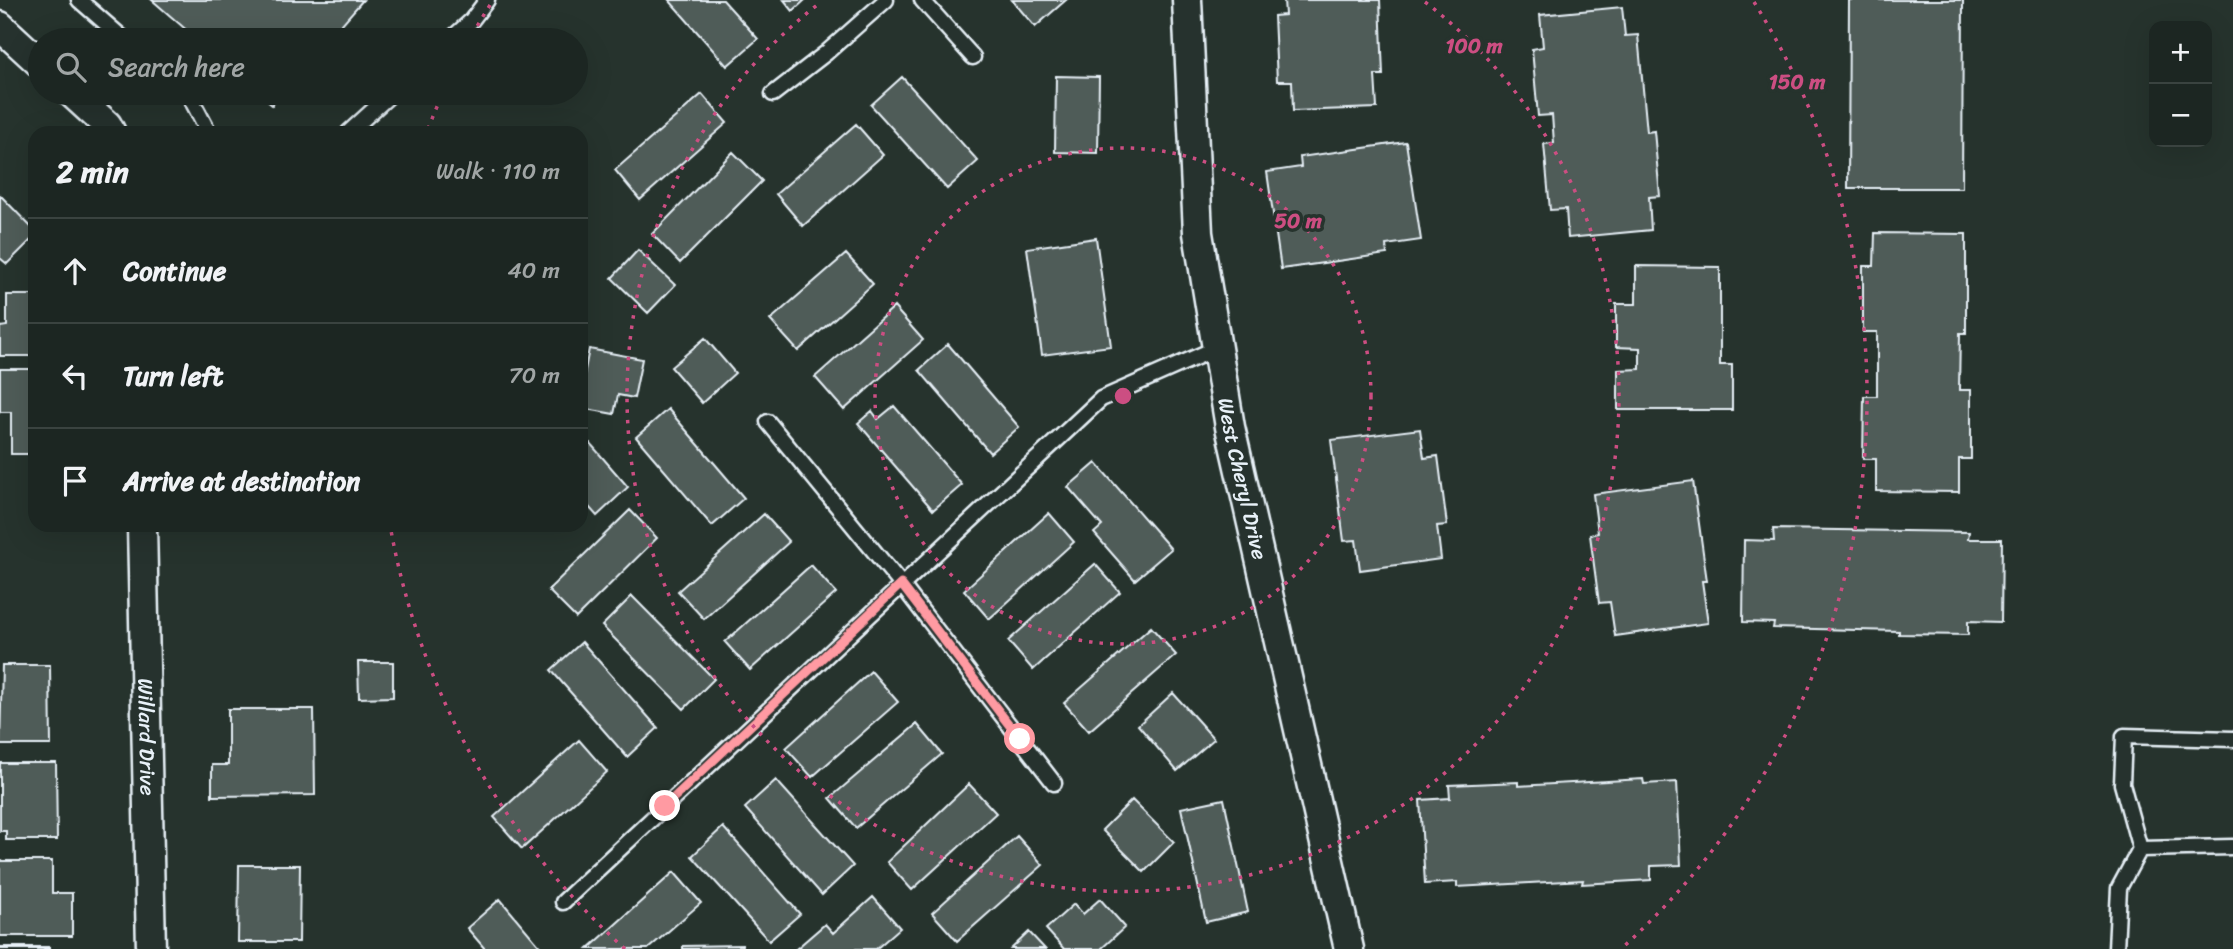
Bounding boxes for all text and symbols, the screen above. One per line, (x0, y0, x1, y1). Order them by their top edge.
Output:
map controls (2149, 21, 2212, 147)
button: + (2149, 21, 2212, 84)
text: 100 m (1445, 27, 1503, 65)
search box (28, 28, 588, 105)
text: Search here (108, 44, 245, 90)
icon: search (52, 48, 90, 86)
text: 150 m (1769, 63, 1826, 101)
button: − (2149, 84, 2212, 147)
text: 2 min (56, 145, 129, 199)
text: Walk · 110 m (436, 151, 560, 192)
text: 50 m (1274, 202, 1323, 240)
text: Continue (123, 248, 226, 294)
text: 40 m (507, 250, 560, 291)
icon: ahead (56, 252, 94, 290)
text: Turn left (123, 353, 223, 399)
text: 70 m (509, 355, 560, 396)
icon: left (56, 357, 94, 395)
centre of rings (1111, 384, 1135, 408)
street label: West Cheryl Drive (1206, 395, 1279, 564)
text: Arrive at destination (123, 458, 360, 504)
icon: arrive (56, 462, 94, 500)
street label: Willard Drive (126, 678, 167, 796)
route start (1004, 723, 1035, 754)
route end (649, 790, 680, 821)

